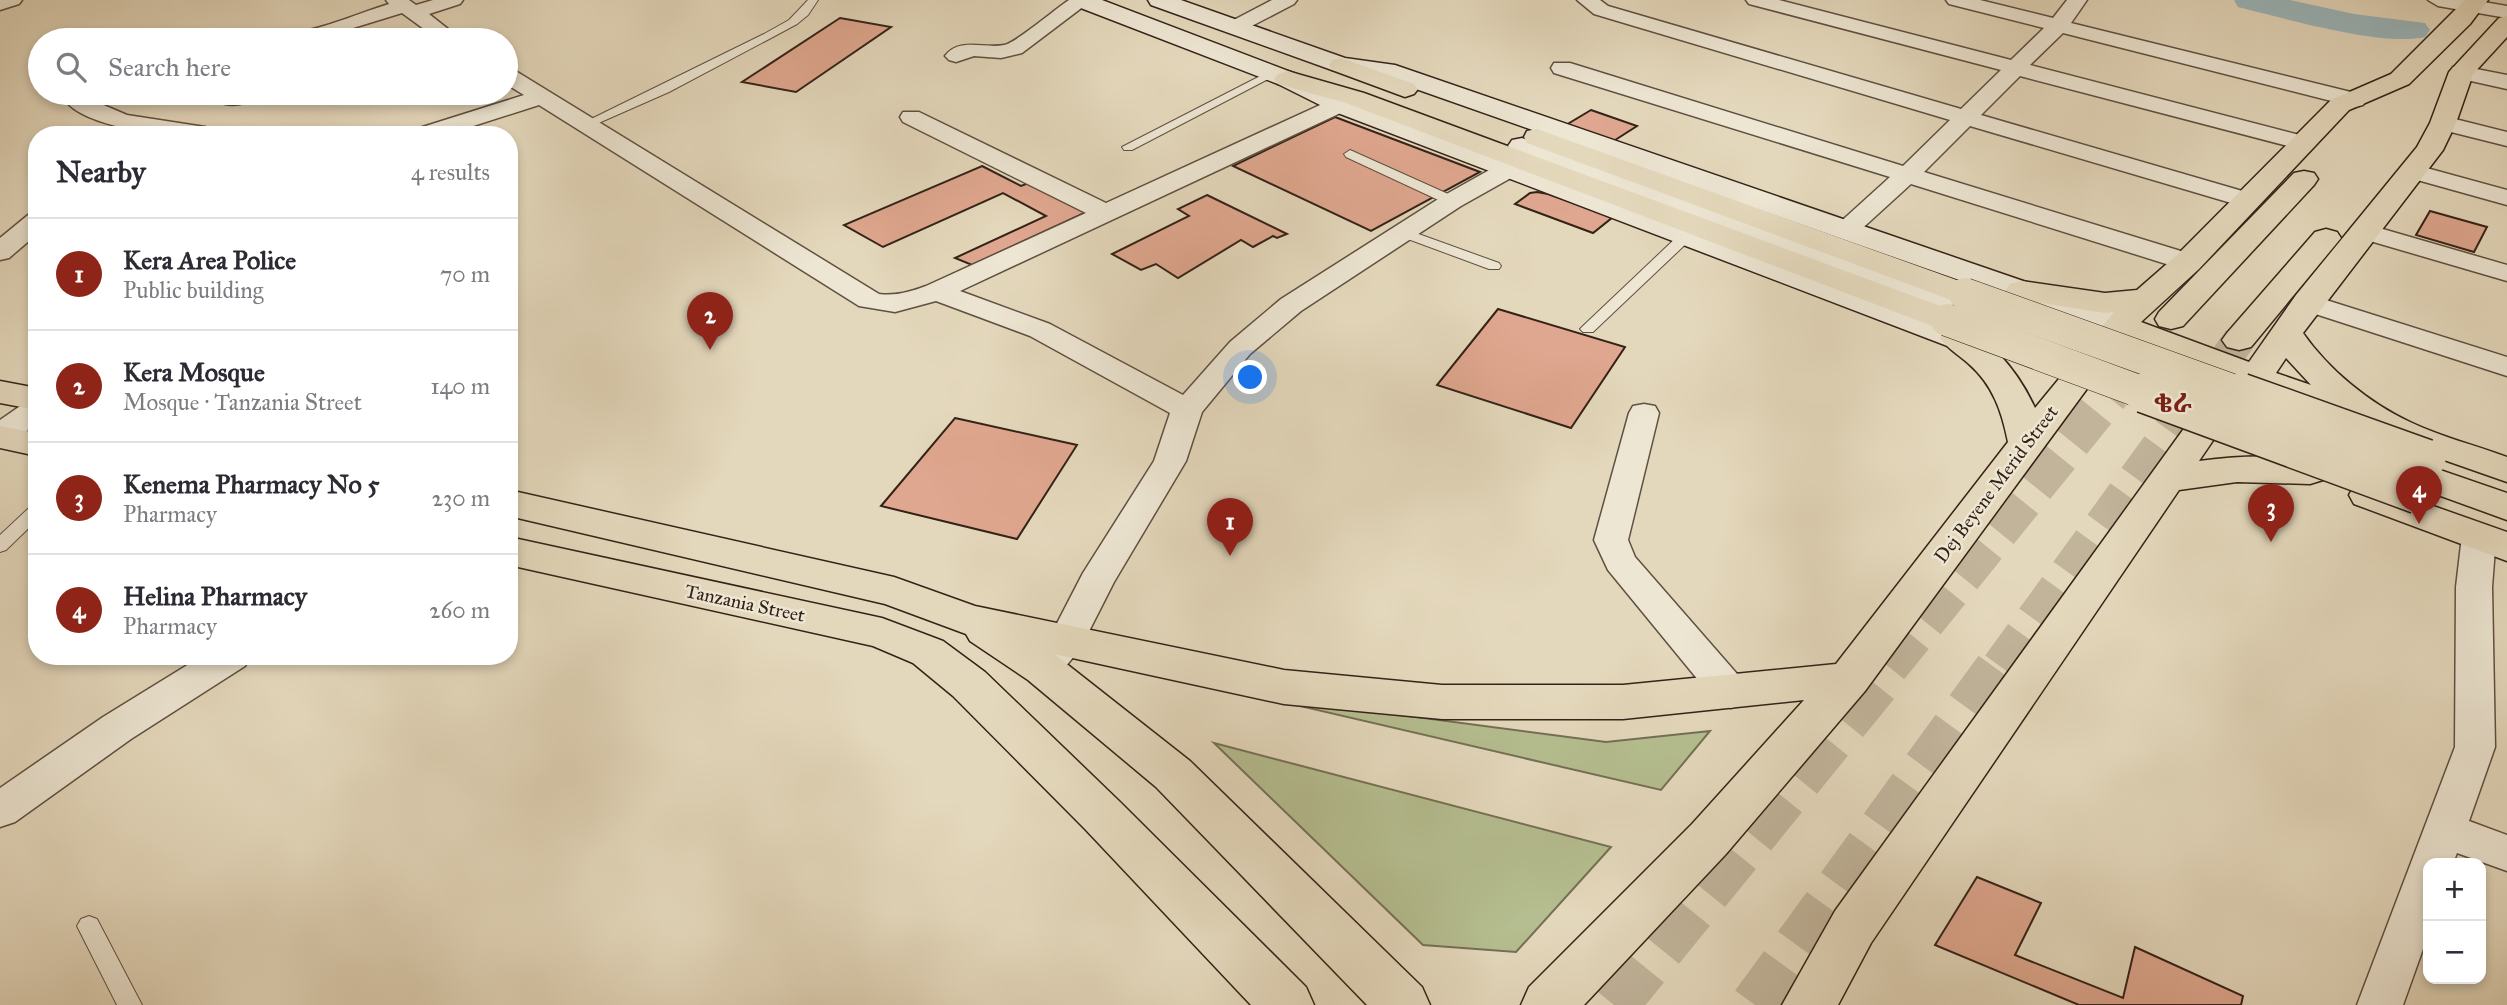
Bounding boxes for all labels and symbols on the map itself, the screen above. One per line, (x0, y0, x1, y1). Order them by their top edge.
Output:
pin: 2 (687, 292, 733, 350)
your location (1233, 360, 1267, 394)
district label: ቄራ (2154, 387, 2192, 419)
street label: Dej Beyene Merid Street (1929, 400, 2063, 567)
pin: 4 (2396, 466, 2442, 524)
pin: 3 (2248, 484, 2294, 542)
pin: 1 (1207, 498, 1253, 556)
street label: Tanzania Street (683, 579, 807, 627)

